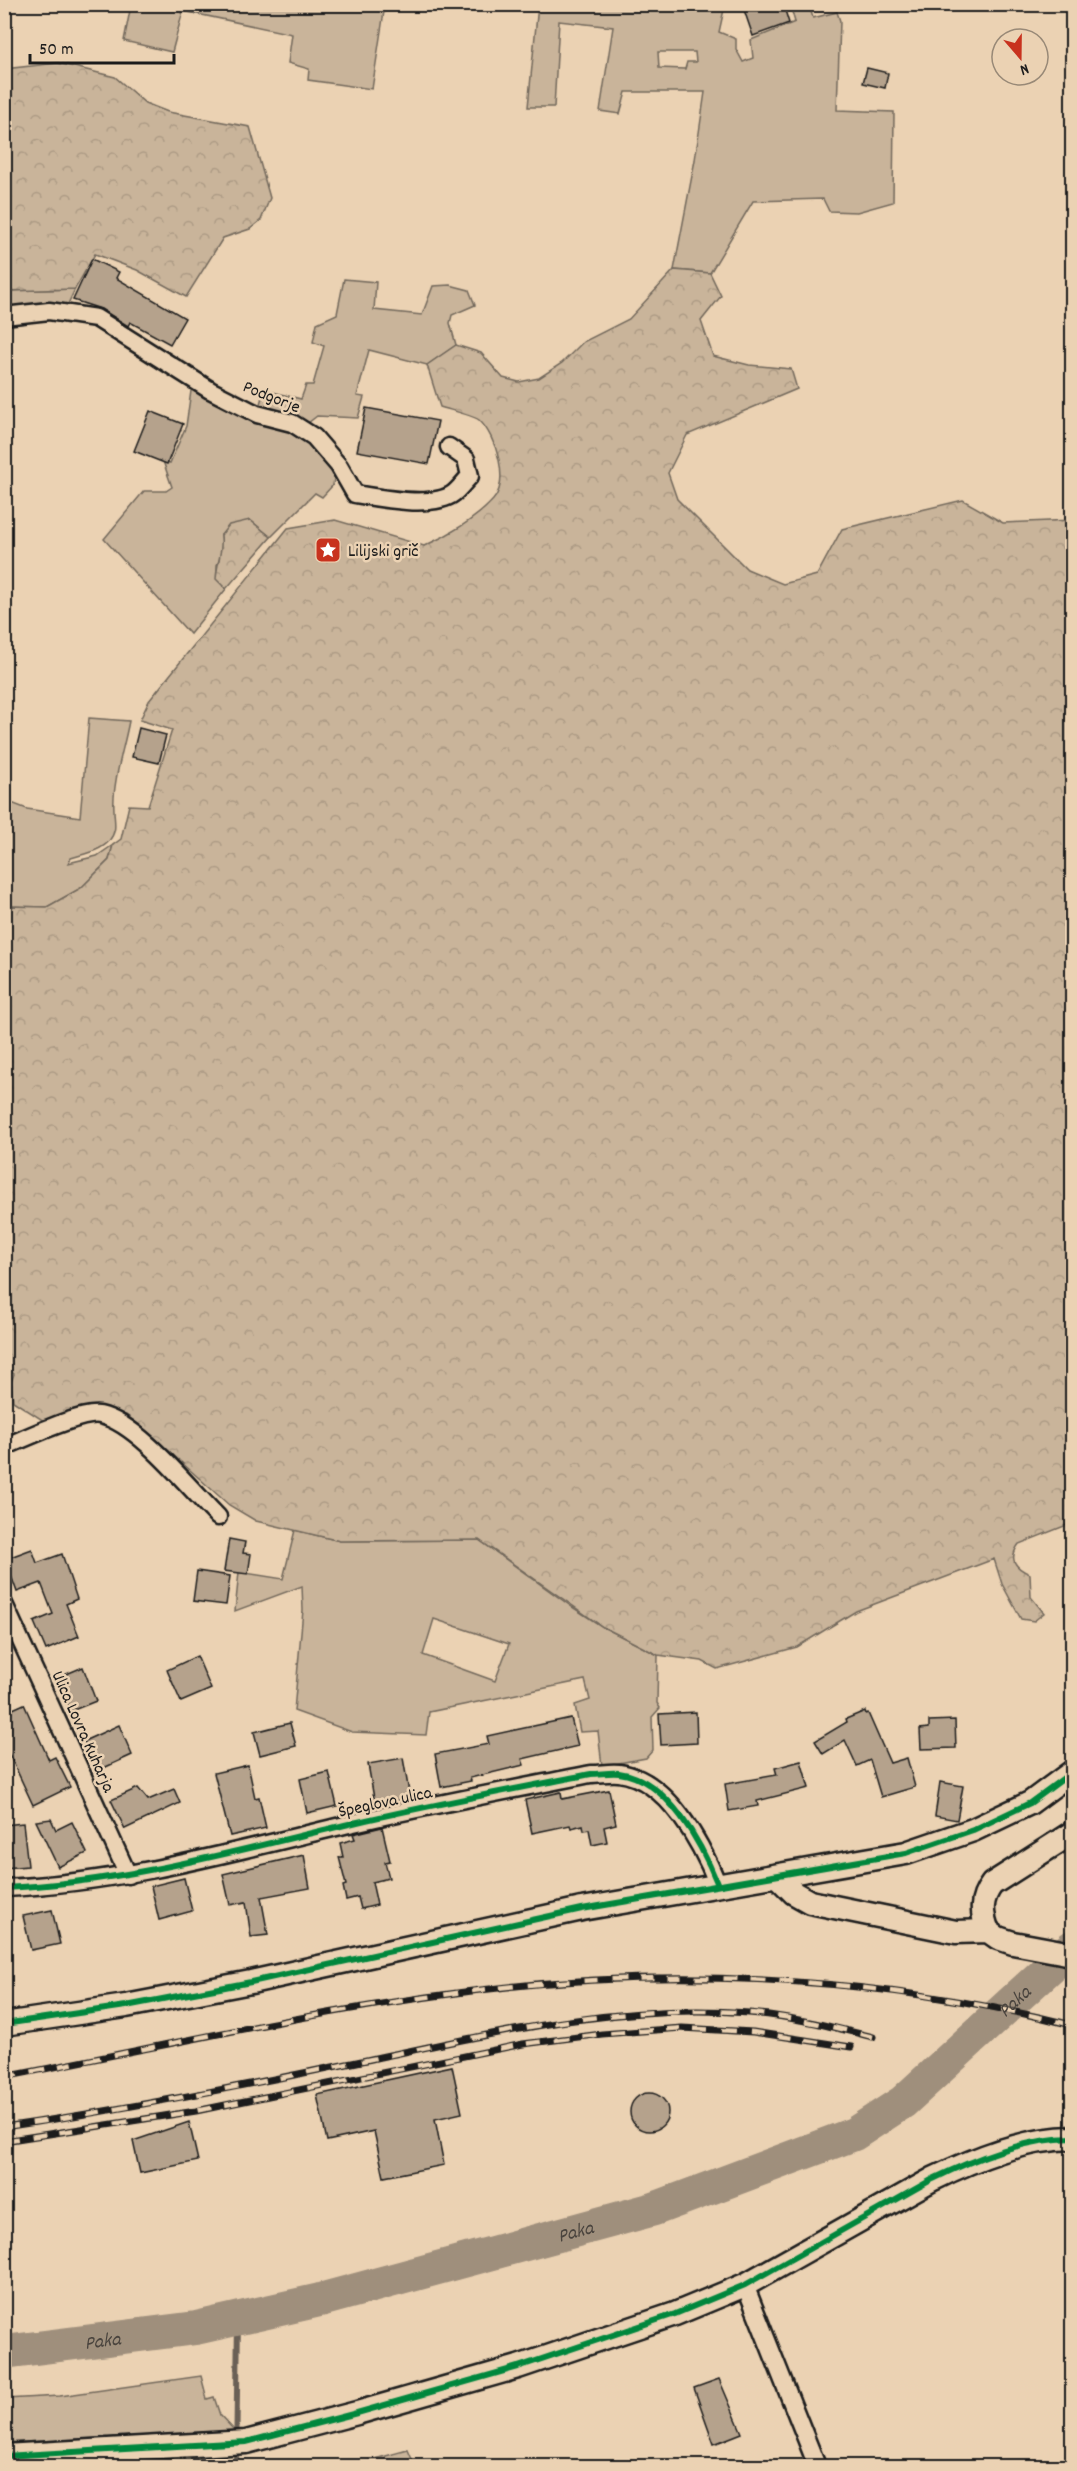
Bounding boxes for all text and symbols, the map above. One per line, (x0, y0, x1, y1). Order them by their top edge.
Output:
scale bar (30, 27, 174, 65)
north arrow (990, 27, 1050, 87)
text: 50 m (39, 38, 74, 63)
text: N (1017, 57, 1032, 81)
street label: Podgorje (239, 376, 304, 421)
place icon: Lilijski grič (313, 535, 343, 565)
place label: Lilijski grič (348, 540, 418, 565)
street label: Ulica Lovra Kuharja (44, 1667, 120, 1797)
street label: Špeglova ulica (337, 1781, 435, 1826)
water label: Paka (993, 1979, 1040, 2025)
water label: Paka (555, 2215, 599, 2252)
water label: Paka (83, 2326, 124, 2359)

